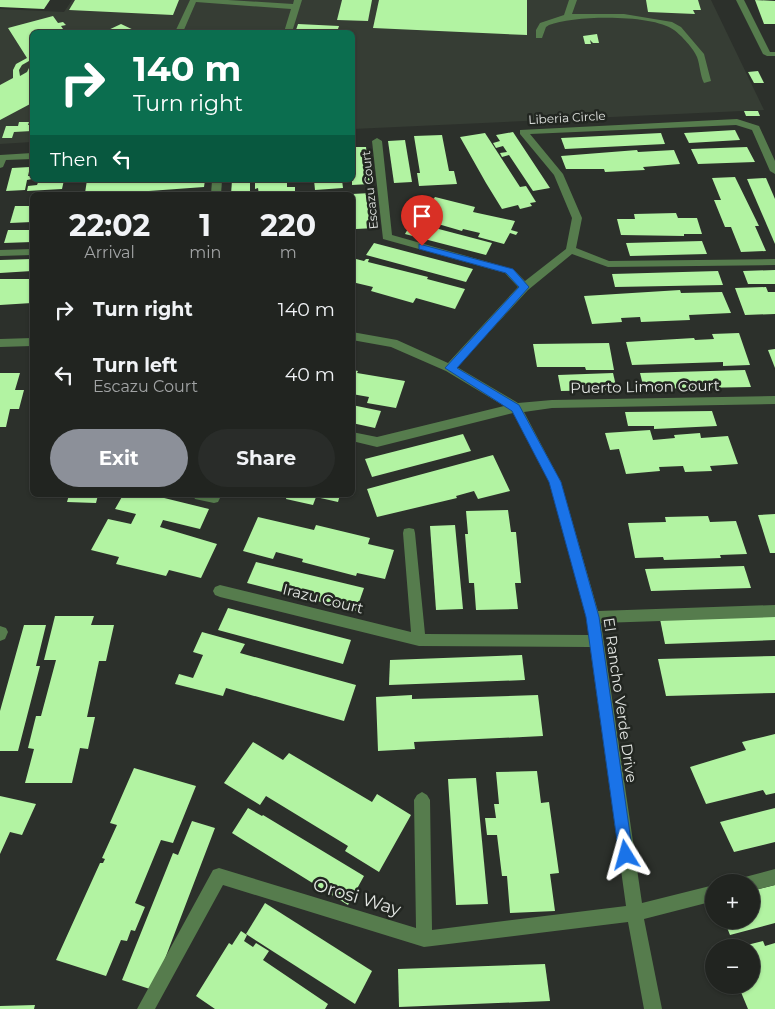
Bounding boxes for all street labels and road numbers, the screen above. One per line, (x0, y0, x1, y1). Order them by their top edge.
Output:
street label: Liberia Circle (528, 108, 606, 127)
street label: Escazu Court (358, 150, 381, 230)
street label: Puerto Limon Court (570, 376, 720, 397)
street label: Irazu Court (281, 579, 365, 618)
street label: El Rancho Verde Drive (599, 616, 641, 784)
street label: Orosi Way (310, 873, 404, 921)

